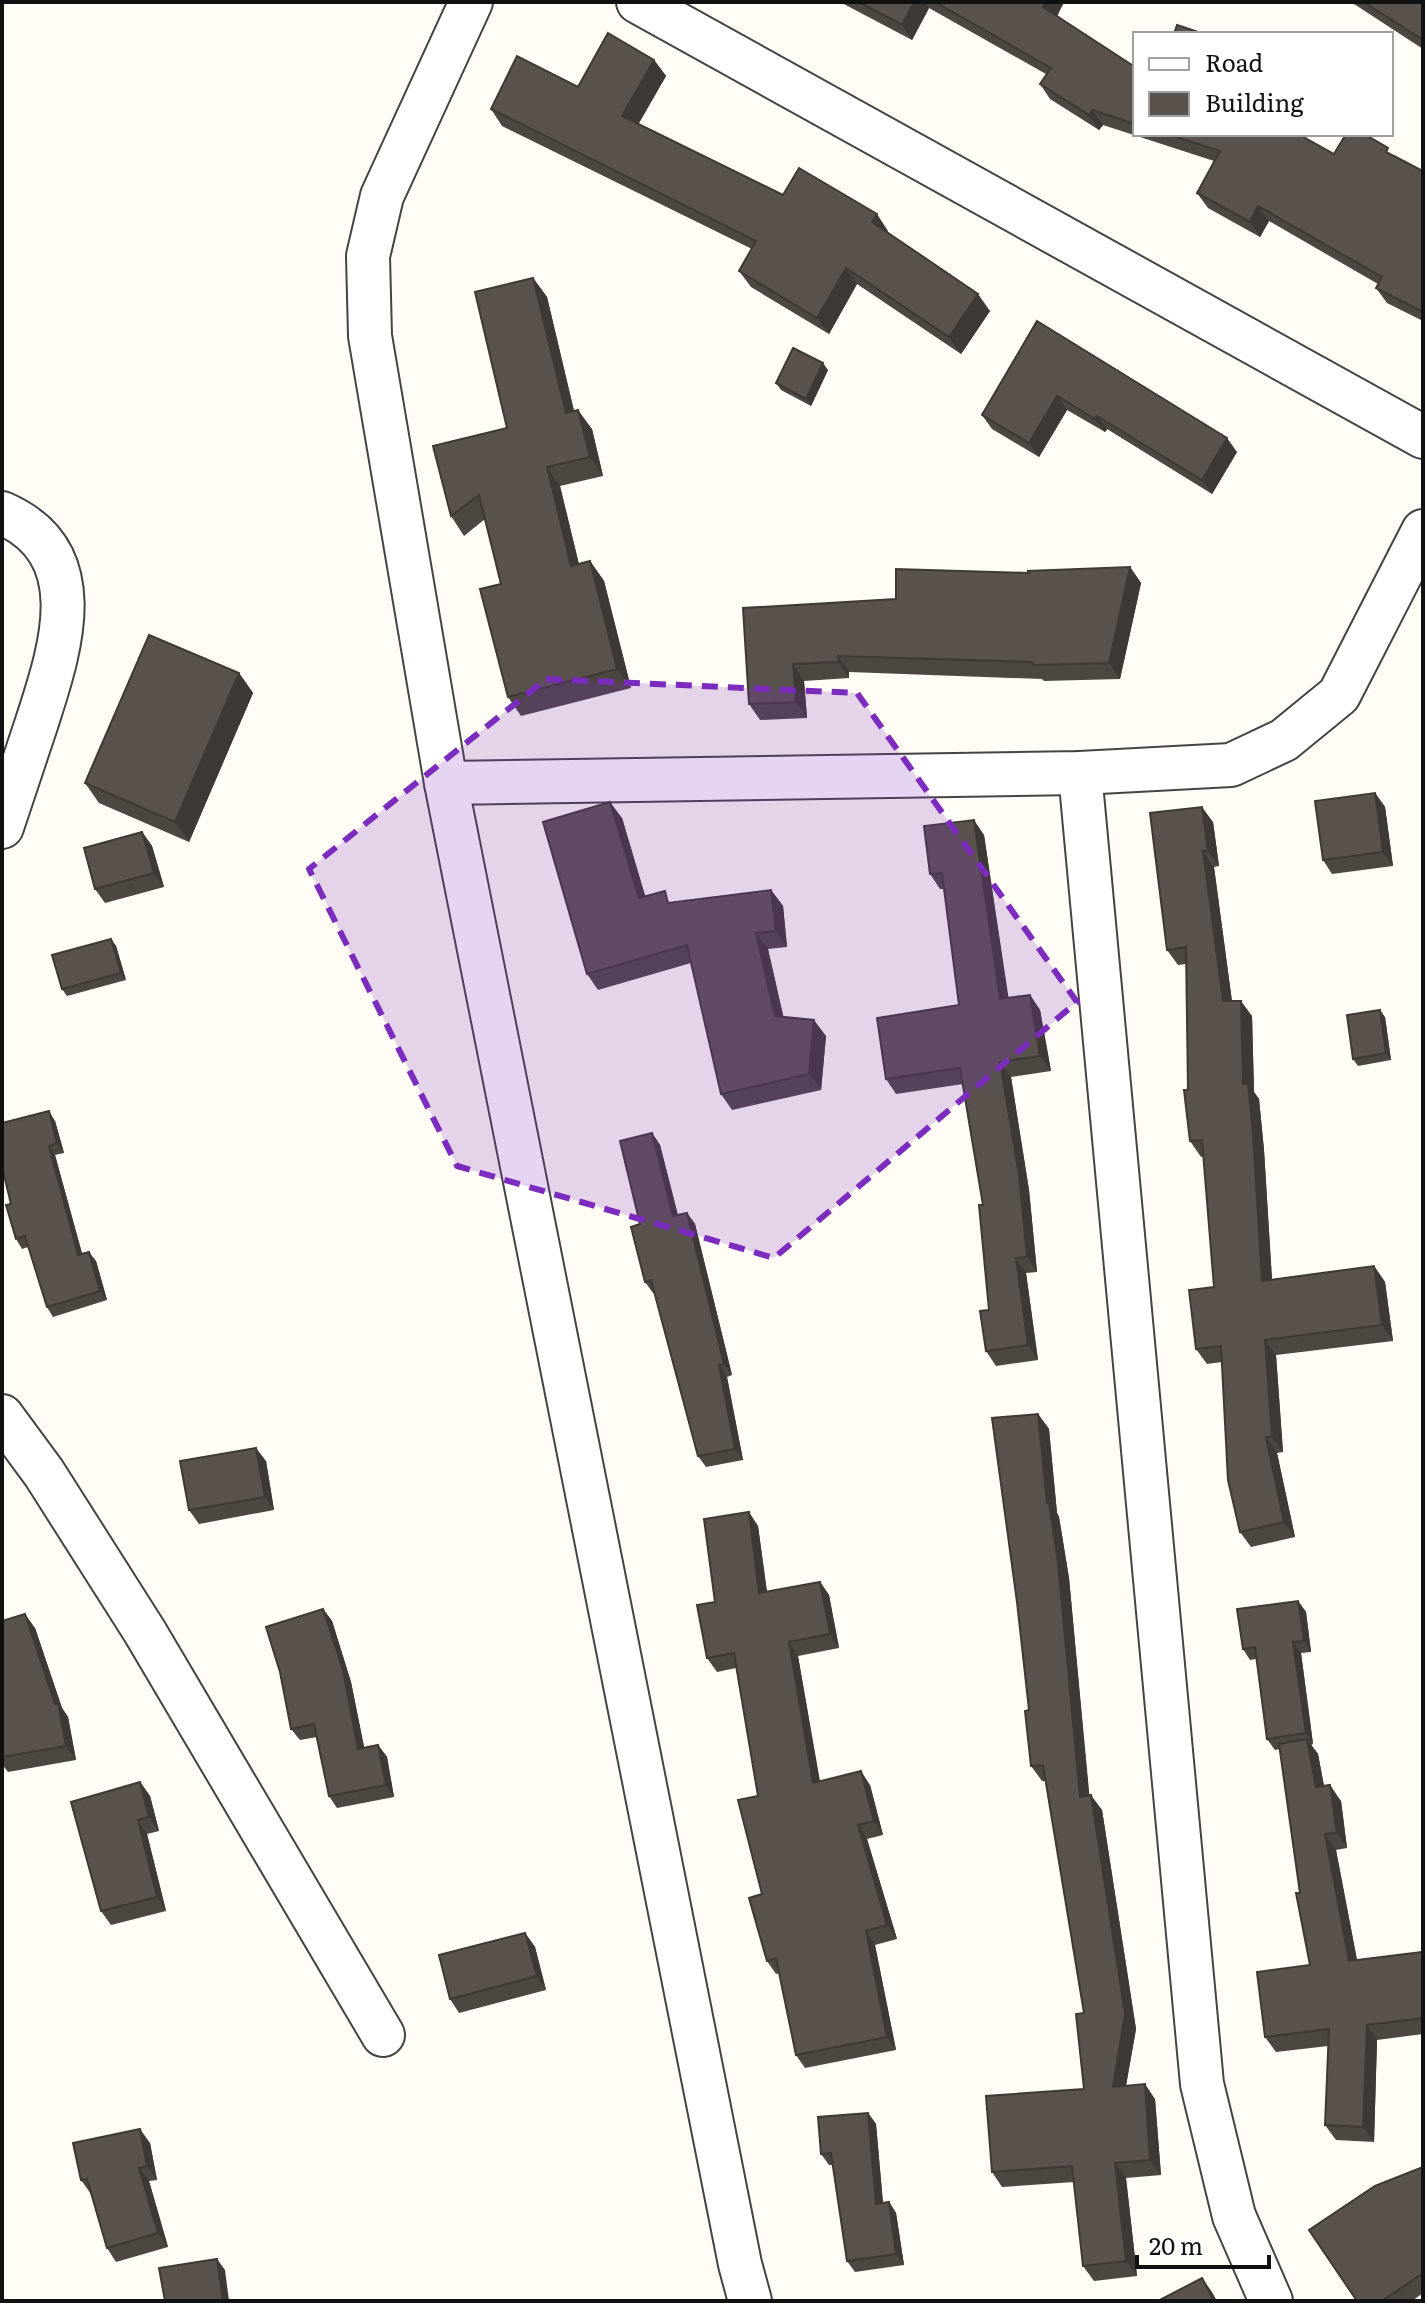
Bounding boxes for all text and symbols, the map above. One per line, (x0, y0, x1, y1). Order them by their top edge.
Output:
legend (1133, 32, 1393, 136)
text: Road (1205, 44, 1264, 79)
text: Building (1205, 84, 1304, 119)
scale bar (1137, 2219, 1269, 2269)
text: 20 m (1149, 2227, 1203, 2262)

